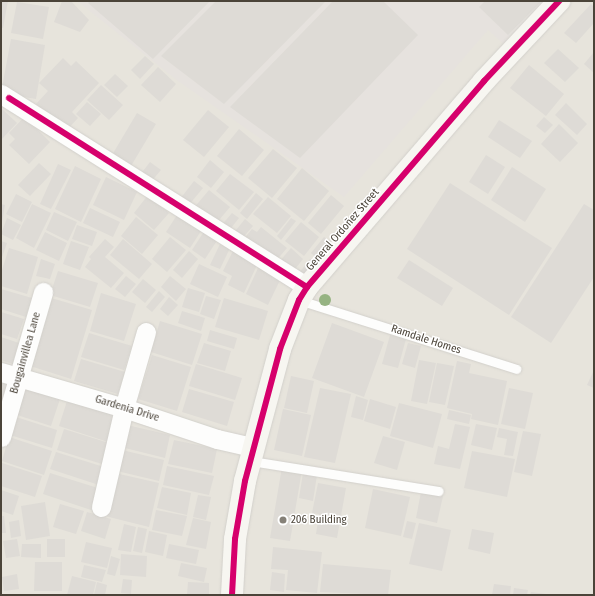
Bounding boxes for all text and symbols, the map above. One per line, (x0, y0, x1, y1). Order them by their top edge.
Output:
street label: General Ordoñez Street (304, 186, 382, 274)
street label: Bougainvillea Lane (8, 311, 44, 395)
street label: Ramdale Homes (389, 322, 463, 358)
street label: Gardenia Drive (93, 393, 161, 425)
place label: 206 Building (291, 513, 347, 527)
marker: 206 Building (278, 515, 288, 525)

